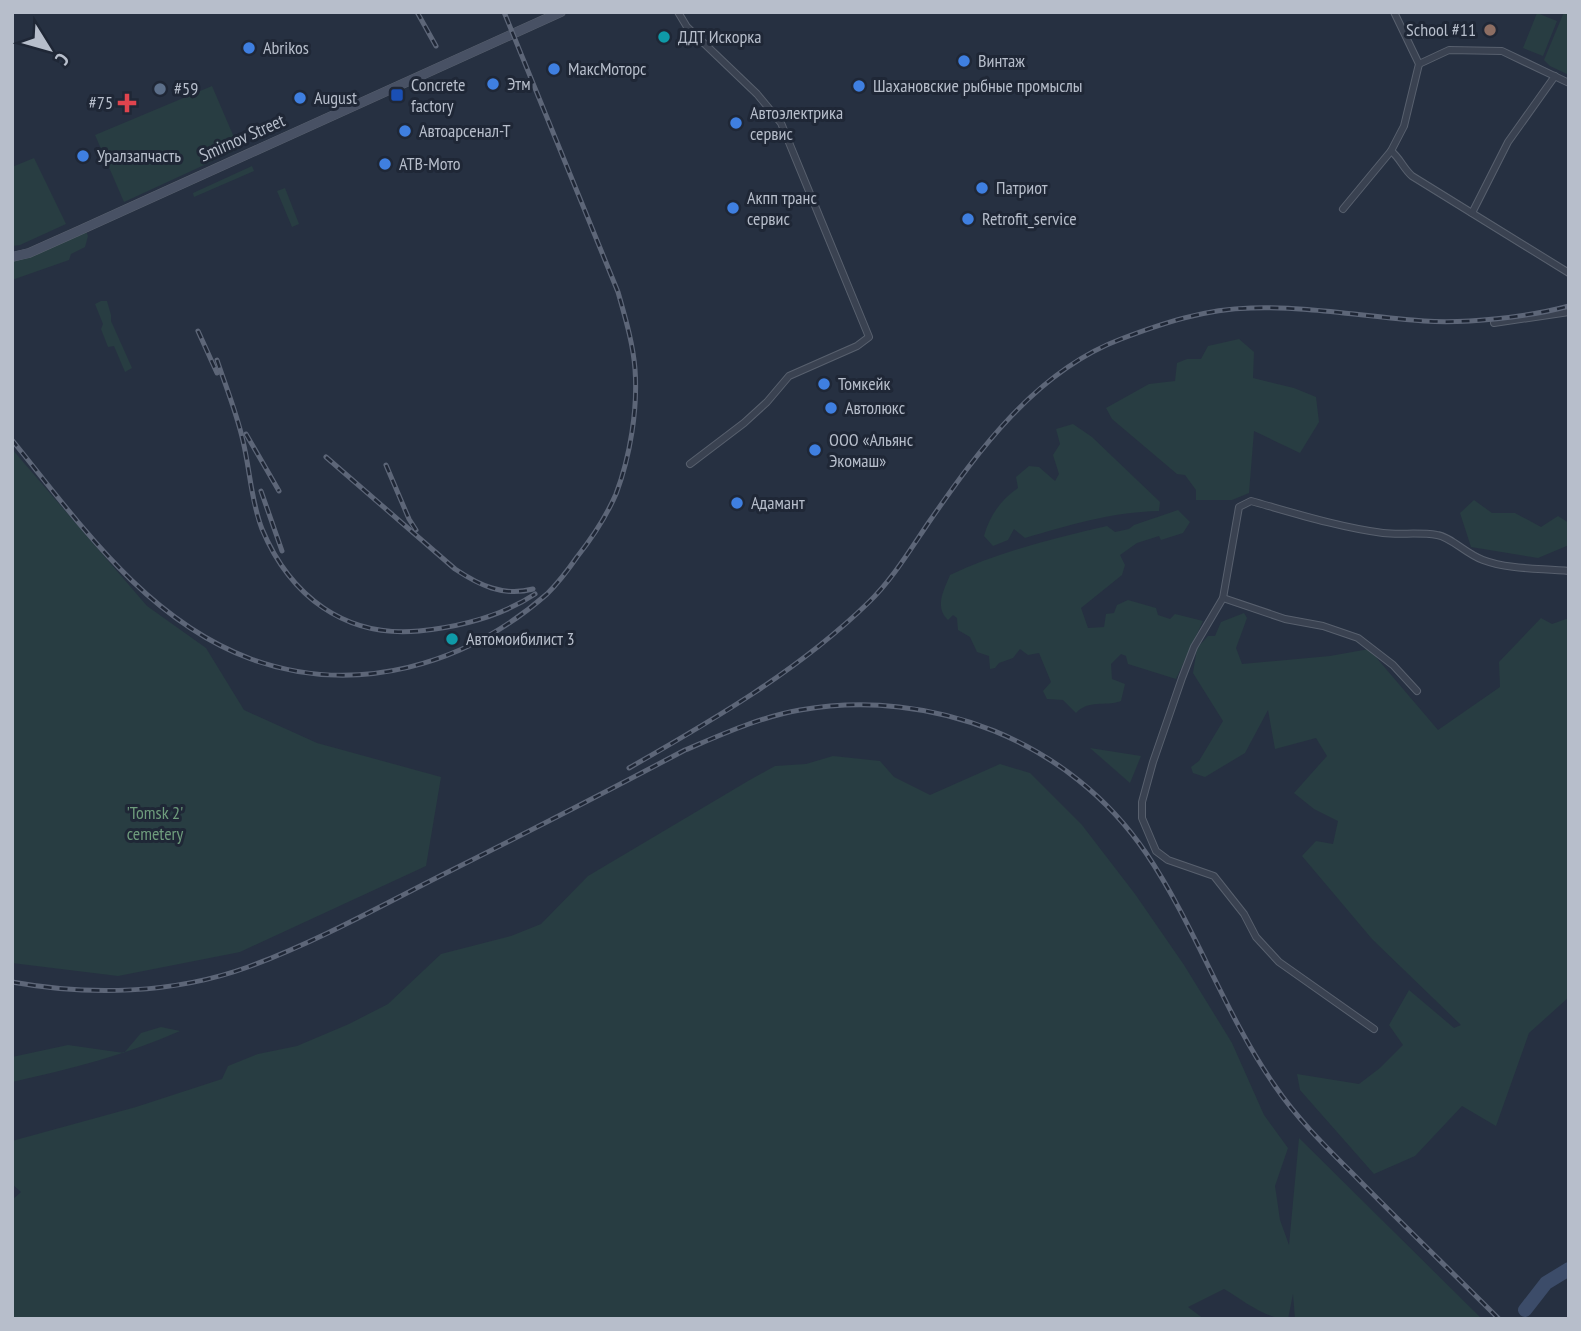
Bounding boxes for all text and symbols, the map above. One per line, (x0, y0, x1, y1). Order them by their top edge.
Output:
north arrow (14, 14, 84, 84)
place label: School #11 (1406, 18, 1476, 41)
marker: School #11 (1482, 22, 1498, 38)
place label: ДДТ Искорка (678, 25, 761, 48)
marker: ДДТ Искорка (656, 29, 672, 45)
place label: Abrikos (263, 36, 309, 59)
marker: Abrikos (241, 40, 257, 56)
text: С (50, 49, 75, 70)
place label: Винтаж (978, 49, 1025, 72)
marker: Винтаж (956, 53, 972, 69)
place label: МаксМоторс (568, 57, 647, 80)
marker: МаксМоторс (546, 61, 562, 77)
place label: Этм (507, 72, 531, 95)
place label: Concrete factory (411, 73, 465, 117)
place label: Шахановские рыбные промыслы (873, 74, 1083, 97)
marker: Этм (485, 76, 501, 92)
place label: #59 (174, 77, 198, 100)
marker: Шахановские рыбные промыслы (851, 78, 867, 94)
marker: #59 (152, 81, 168, 97)
place label: August (314, 86, 357, 109)
marker: Concrete factory (389, 87, 405, 103)
marker: August (292, 90, 308, 106)
place label: #75 (89, 91, 113, 114)
marker: #75 (119, 95, 135, 111)
place label: Автоэлектрика сервис (750, 101, 843, 145)
street label: Smirnov Street (195, 108, 288, 167)
marker: Автоэлектрика сервис (728, 115, 744, 131)
place label: Автоарсенал-Т (419, 119, 510, 142)
marker: Автоарсенал-Т (397, 123, 413, 139)
place label: Уралзапчасть (97, 144, 181, 167)
marker: Уралзапчасть (75, 148, 91, 164)
place label: АТВ-Мото (399, 152, 461, 175)
marker: АТВ-Мото (377, 156, 393, 172)
place label: Патриот (996, 176, 1048, 199)
marker: Патриот (974, 180, 990, 196)
place label: Акпп транс сервис (747, 186, 817, 230)
marker: Акпп транс сервис (725, 200, 741, 216)
place label: Retrofit_service (982, 207, 1077, 230)
marker: Retrofit_service (960, 211, 976, 227)
place label: Томкейк (838, 372, 891, 395)
marker: Томкейк (816, 376, 832, 392)
place label: Автолюкс (845, 396, 906, 419)
marker: Автолюкс (823, 400, 839, 416)
place label: ООО «Альянс Экомаш» (829, 428, 914, 472)
marker: ООО «Альянс Экомаш» (807, 442, 823, 458)
place label: Адамант (751, 491, 805, 514)
marker: Адамант (729, 495, 745, 511)
place label: Автомоибилист 3 (466, 627, 575, 650)
marker: Автомоибилист 3 (444, 631, 460, 647)
park label: 'Tomsk 2' cemetery (127, 801, 184, 845)

